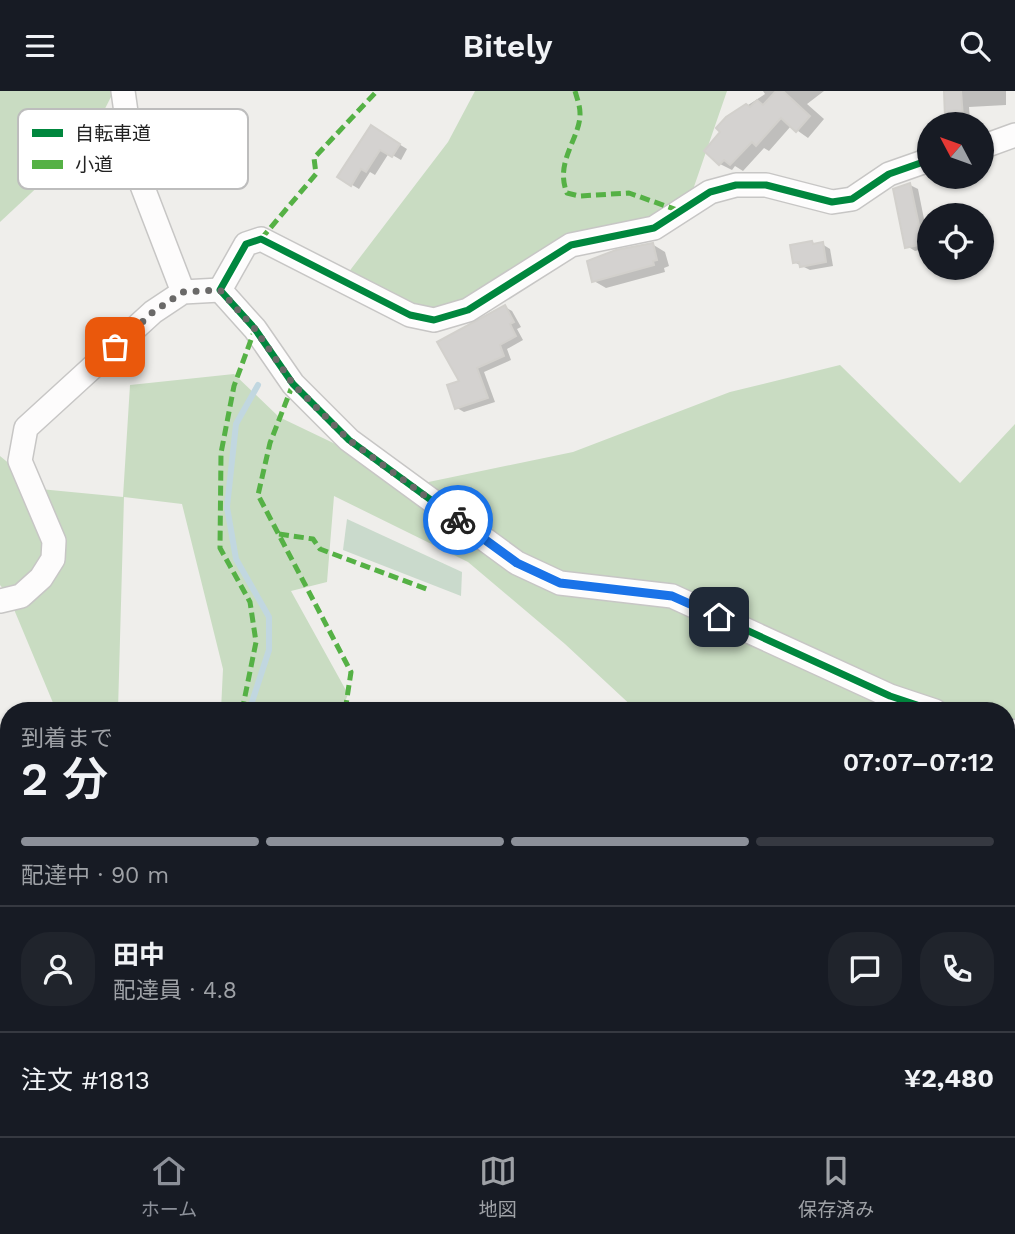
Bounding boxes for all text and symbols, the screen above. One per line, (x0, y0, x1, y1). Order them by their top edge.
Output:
icon: menu (21, 27, 59, 65)
text: Bitely (463, 27, 552, 65)
icon: search (956, 27, 994, 65)
legend (18, 109, 248, 189)
north arrow (917, 112, 994, 189)
map controls (917, 112, 994, 280)
text: 自転車道 (75, 122, 151, 145)
text: 小道 (75, 153, 113, 176)
button: locate (917, 203, 994, 280)
pin (85, 317, 145, 377)
icon: bag (96, 328, 134, 366)
courier (423, 485, 493, 555)
icon: bike (439, 501, 477, 539)
pin (689, 587, 749, 647)
icon: home (700, 598, 738, 636)
text: 到着まで (21, 725, 113, 752)
text: 07:07–07:12 (843, 747, 994, 777)
text: 2 分 (21, 752, 108, 806)
text: 配達中 · 90 m (21, 862, 169, 889)
button: person (21, 932, 95, 1006)
button: chat (828, 932, 902, 1006)
button: phone (920, 932, 994, 1006)
text: 田中 (113, 940, 165, 970)
text: 配達員 · 4.8 (113, 977, 237, 1004)
text: ¥2,480 (904, 1063, 994, 1093)
text: 注文 #1813 (21, 1065, 150, 1095)
tab: ホーム (141, 1152, 197, 1221)
tab: 地図 (479, 1152, 517, 1221)
tab: 保存済み (798, 1152, 874, 1221)

